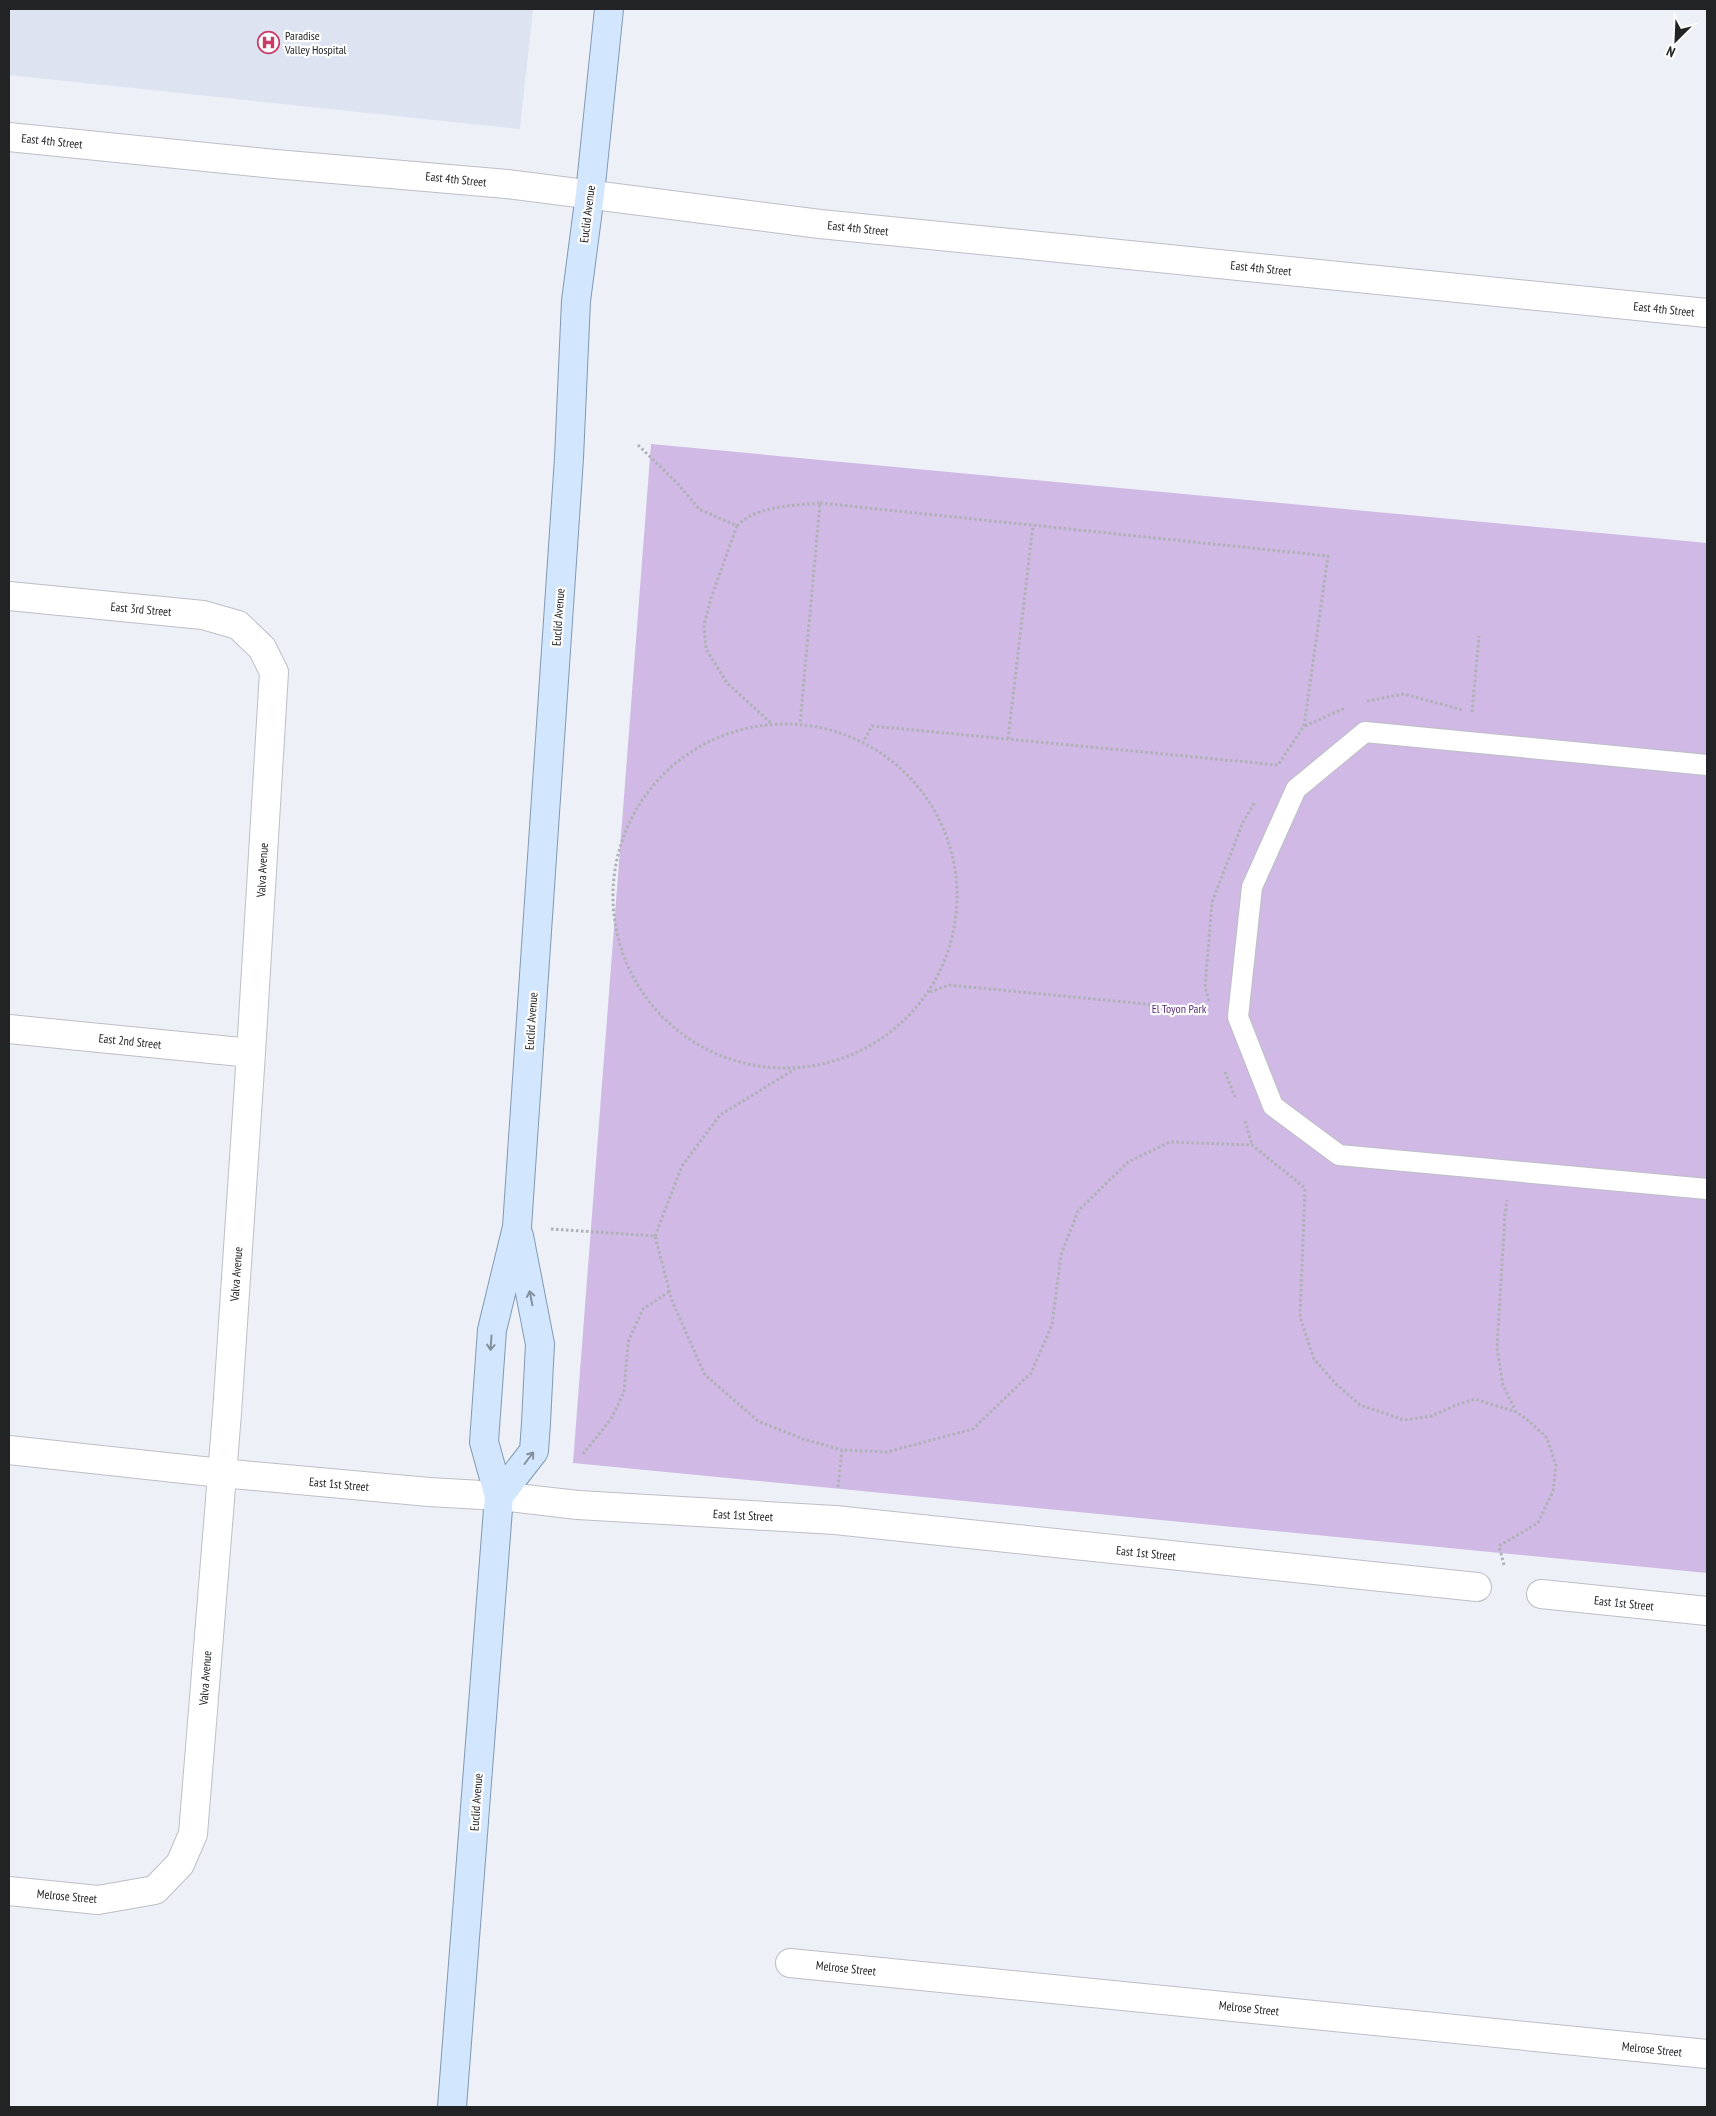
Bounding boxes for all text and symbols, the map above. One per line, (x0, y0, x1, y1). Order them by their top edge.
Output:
north arrow (1651, 15, 1701, 65)
place label: Paradise Valley Hospital (284, 28, 347, 57)
hospital icon: Paradise Valley Hospital (257, 30, 281, 54)
text: N (1664, 42, 1678, 62)
street label: East 4th Street (21, 130, 84, 152)
street label: East 4th Street (425, 168, 488, 190)
street label: Euclid Avenue (576, 184, 598, 244)
street label: East 4th Street (827, 217, 890, 239)
street label: East 4th Street (1230, 257, 1293, 279)
street label: East 4th Street (1633, 298, 1696, 320)
street label: Euclid Avenue (549, 588, 568, 646)
street label: East 3rd Street (110, 599, 173, 619)
street label: Valva Avenue (253, 842, 271, 899)
street label: Euclid Avenue (522, 992, 541, 1050)
park label: El Toyon Park (1152, 1001, 1207, 1016)
street label: East 2nd Street (98, 1030, 163, 1052)
street label: Valva Avenue (227, 1246, 245, 1303)
one-way arrow (526, 1290, 535, 1306)
one-way arrow (486, 1334, 495, 1350)
one-way arrow (523, 1452, 534, 1465)
street label: East 1st Street (308, 1474, 370, 1494)
street label: East 1st Street (713, 1506, 774, 1524)
street label: East 1st Street (1115, 1542, 1177, 1564)
street label: East 1st Street (1593, 1592, 1655, 1614)
street label: Valva Avenue (196, 1650, 214, 1707)
street label: Euclid Avenue (467, 1773, 486, 1831)
street label: Melrose Street (36, 1886, 98, 1906)
street label: Melrose Street (815, 1957, 877, 1979)
street label: Melrose Street (1218, 1997, 1280, 2019)
street label: Melrose Street (1621, 2038, 1683, 2060)

